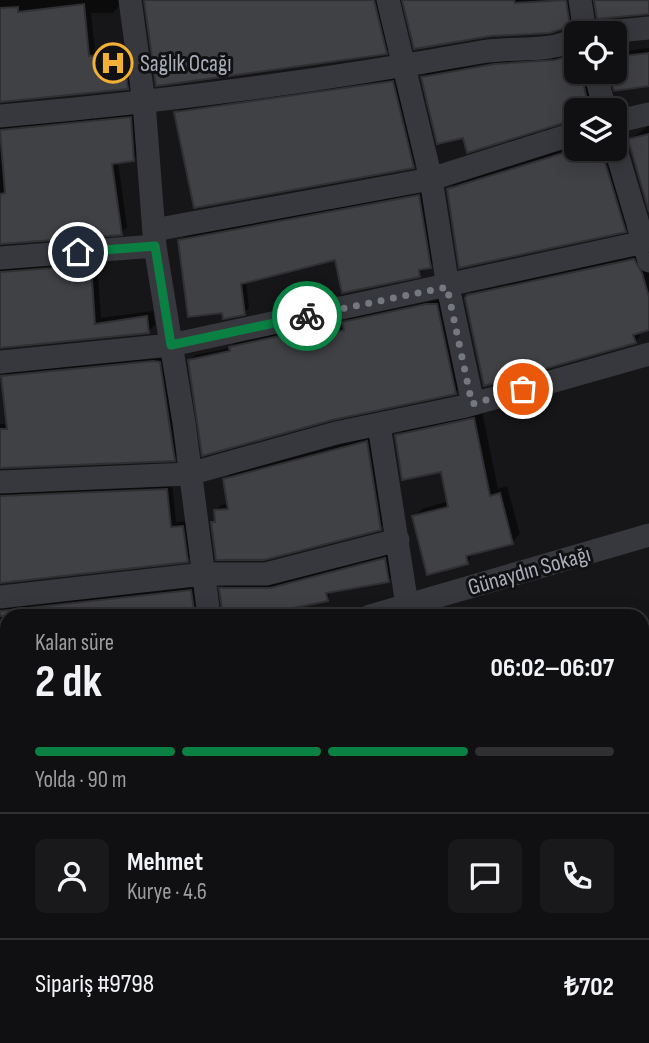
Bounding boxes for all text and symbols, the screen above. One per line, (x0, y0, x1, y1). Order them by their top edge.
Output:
map controls (564, 21, 627, 161)
button: locate (564, 21, 627, 84)
hospital icon: Sağlık Ocağı (92, 42, 134, 84)
place label: Sağlık Ocağı (140, 50, 231, 78)
button: layers (564, 98, 627, 161)
pin (48, 222, 108, 282)
icon: home (59, 233, 97, 271)
courier (272, 281, 342, 351)
icon: bike (288, 297, 326, 335)
pin (493, 359, 553, 419)
icon: bag (504, 370, 542, 408)
street label: Günaydın Sokağı (465, 540, 594, 602)
text: Kalan süre (35, 629, 114, 657)
text: 06:02–06:07 (491, 653, 614, 684)
text: 2 dk (35, 655, 102, 710)
text: Yolda · 90 m (35, 766, 126, 794)
button: person (35, 839, 109, 913)
button: chat (448, 839, 522, 913)
button: phone (540, 839, 614, 913)
text: Mehmet (127, 847, 203, 878)
text: Kurye · 4.6 (127, 878, 207, 906)
text: Sipariş #9798 (35, 969, 154, 1000)
text: ₺702 (564, 972, 614, 1003)

